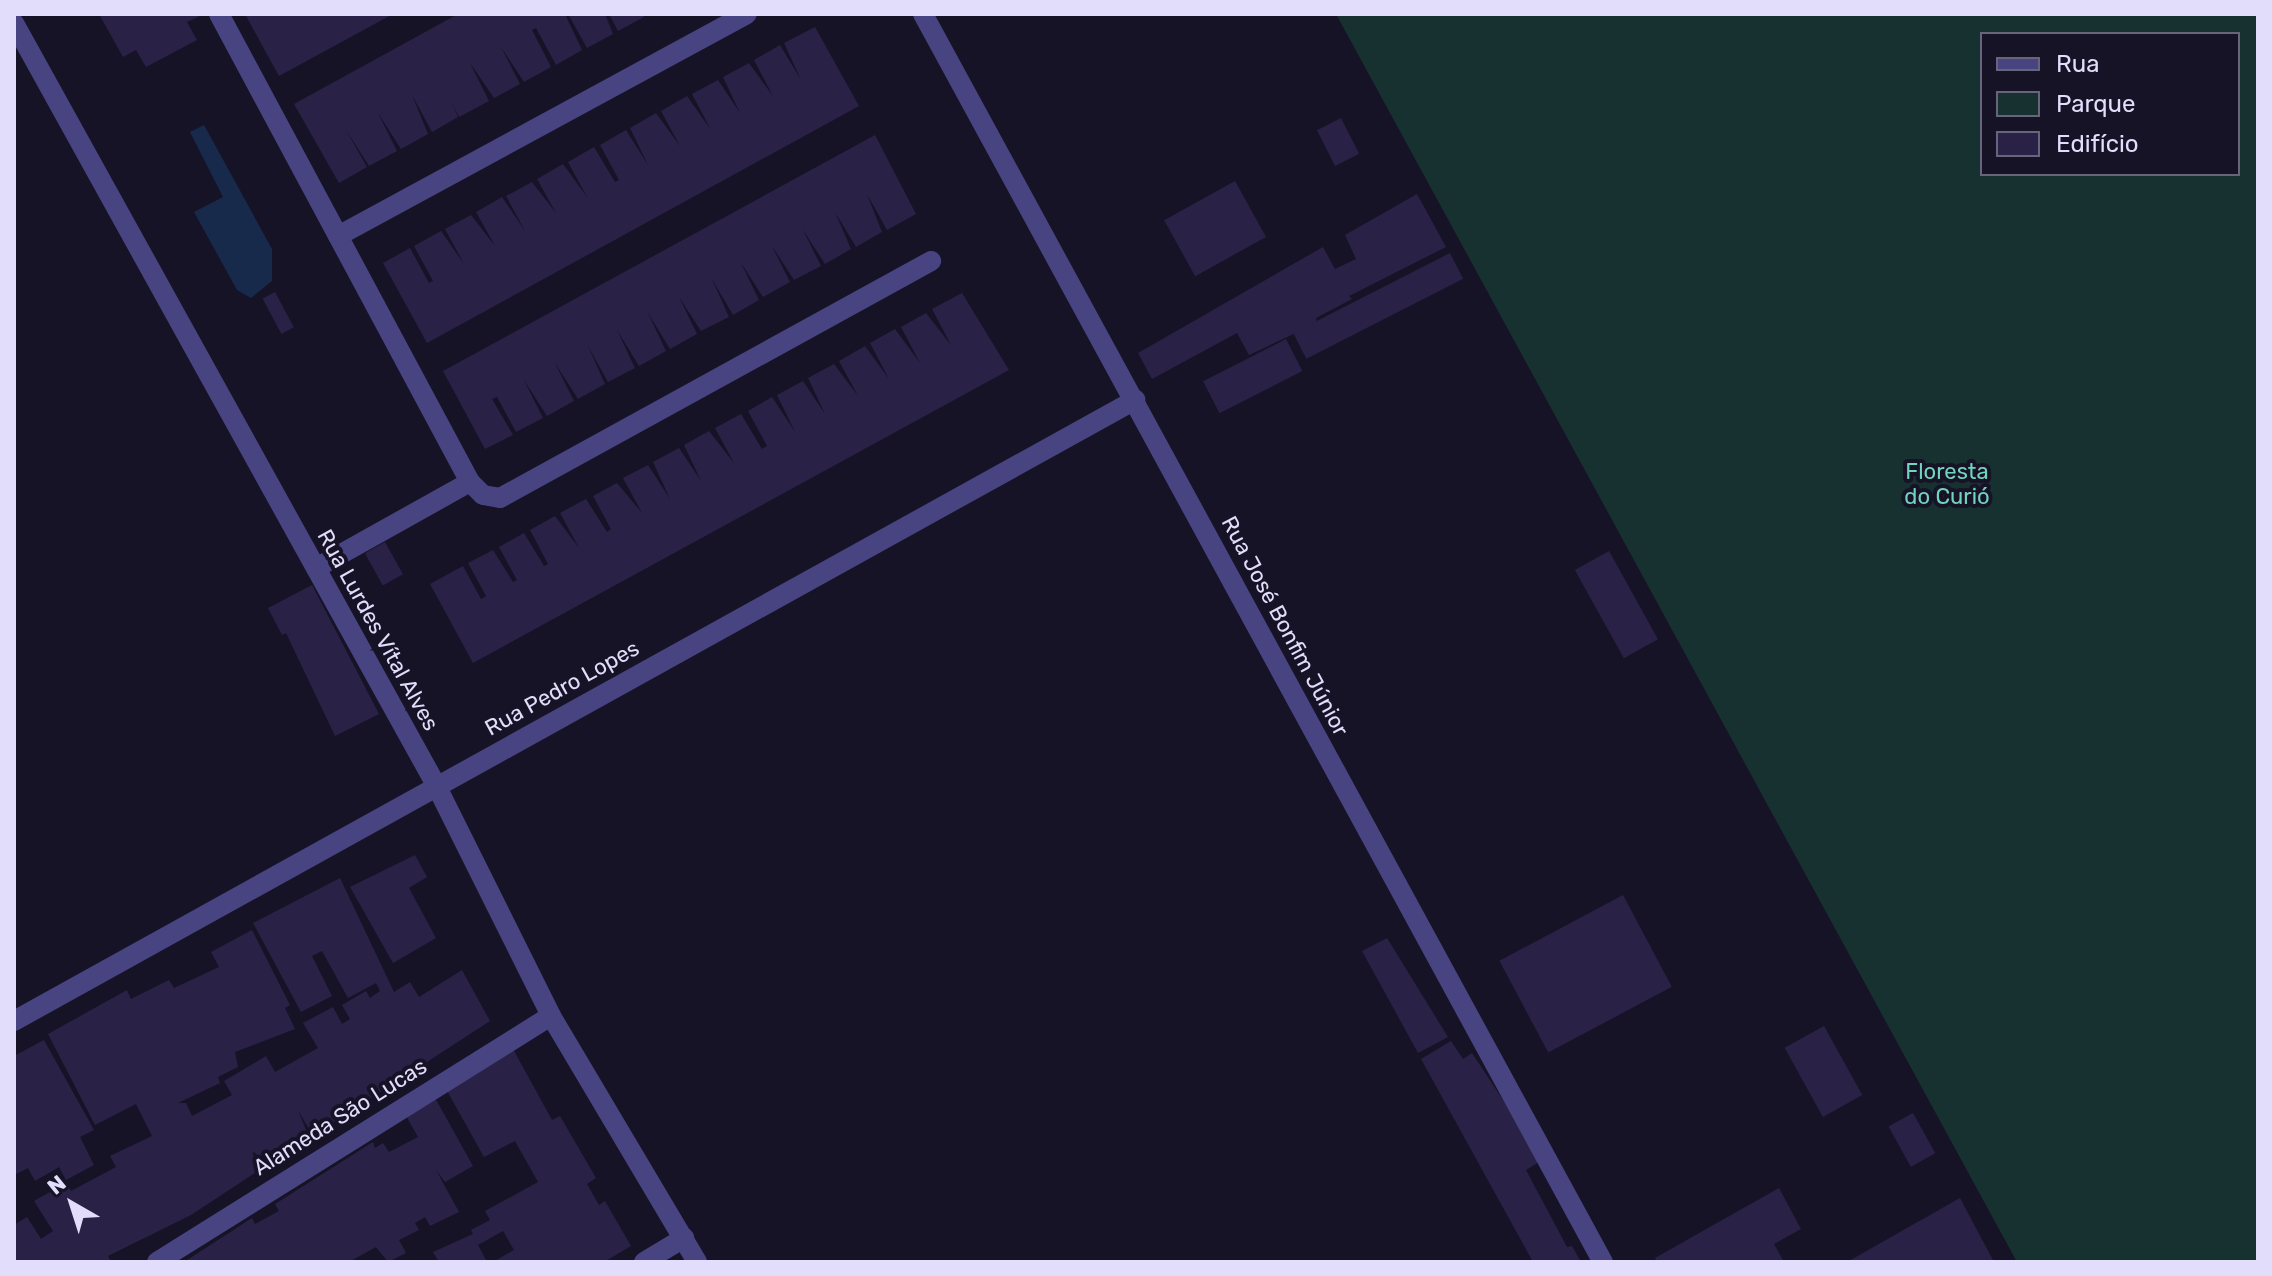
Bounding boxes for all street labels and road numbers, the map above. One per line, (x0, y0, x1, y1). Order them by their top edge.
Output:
street label: Rua José Bonfim Júnior (1216, 512, 1354, 740)
street label: Rua Lurdes Vítal Alves (311, 524, 445, 736)
street label: Rua Pedro Lopes (480, 635, 644, 741)
street label: Alameda São Lucas (248, 1053, 432, 1181)

